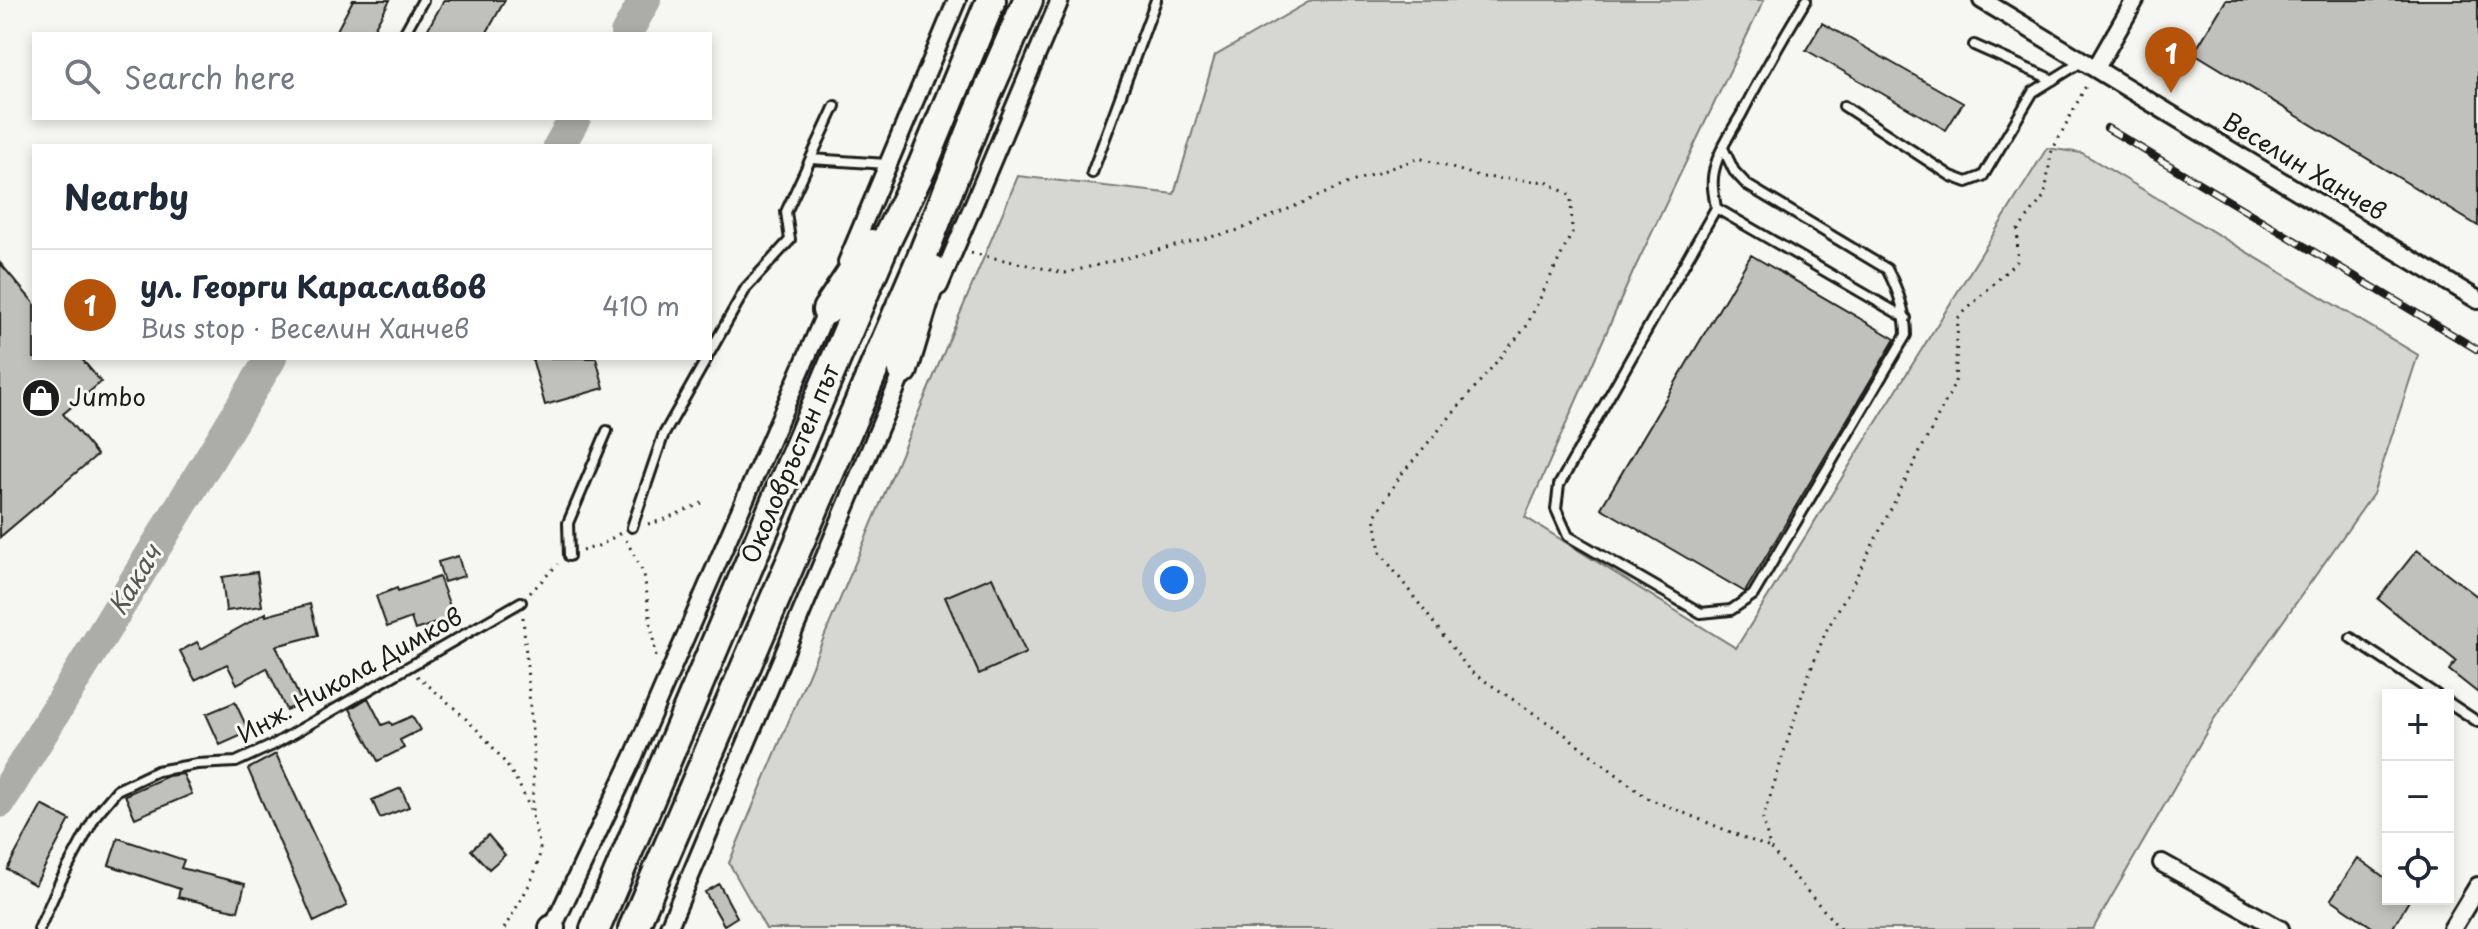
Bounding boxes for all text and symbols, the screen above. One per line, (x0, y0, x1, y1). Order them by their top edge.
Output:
pin: 1 (2145, 27, 2197, 93)
search box (32, 32, 712, 120)
icon: search (60, 54, 104, 98)
text: Search here (124, 54, 296, 99)
street label: Веселин Ханчев (2217, 102, 2393, 228)
text: Nearby (64, 170, 189, 222)
text: ул. Георги Караславов (140, 263, 486, 308)
text: 1 (84, 286, 96, 325)
text: 410 m (602, 286, 680, 325)
text: Bus stop · Веселин Ханчев (140, 308, 469, 347)
street label: Околовръстен път (731, 357, 848, 569)
shop icon: Jumbo (20, 377, 62, 419)
place label: Jumbo (69, 378, 146, 414)
water label: Какач (97, 535, 171, 622)
your location (1154, 560, 1194, 600)
street label: Инж. Никола Димков (230, 597, 468, 751)
map controls (2382, 689, 2454, 905)
button: + (2382, 689, 2454, 761)
button: − (2382, 761, 2454, 833)
button: locate (2382, 833, 2454, 905)

